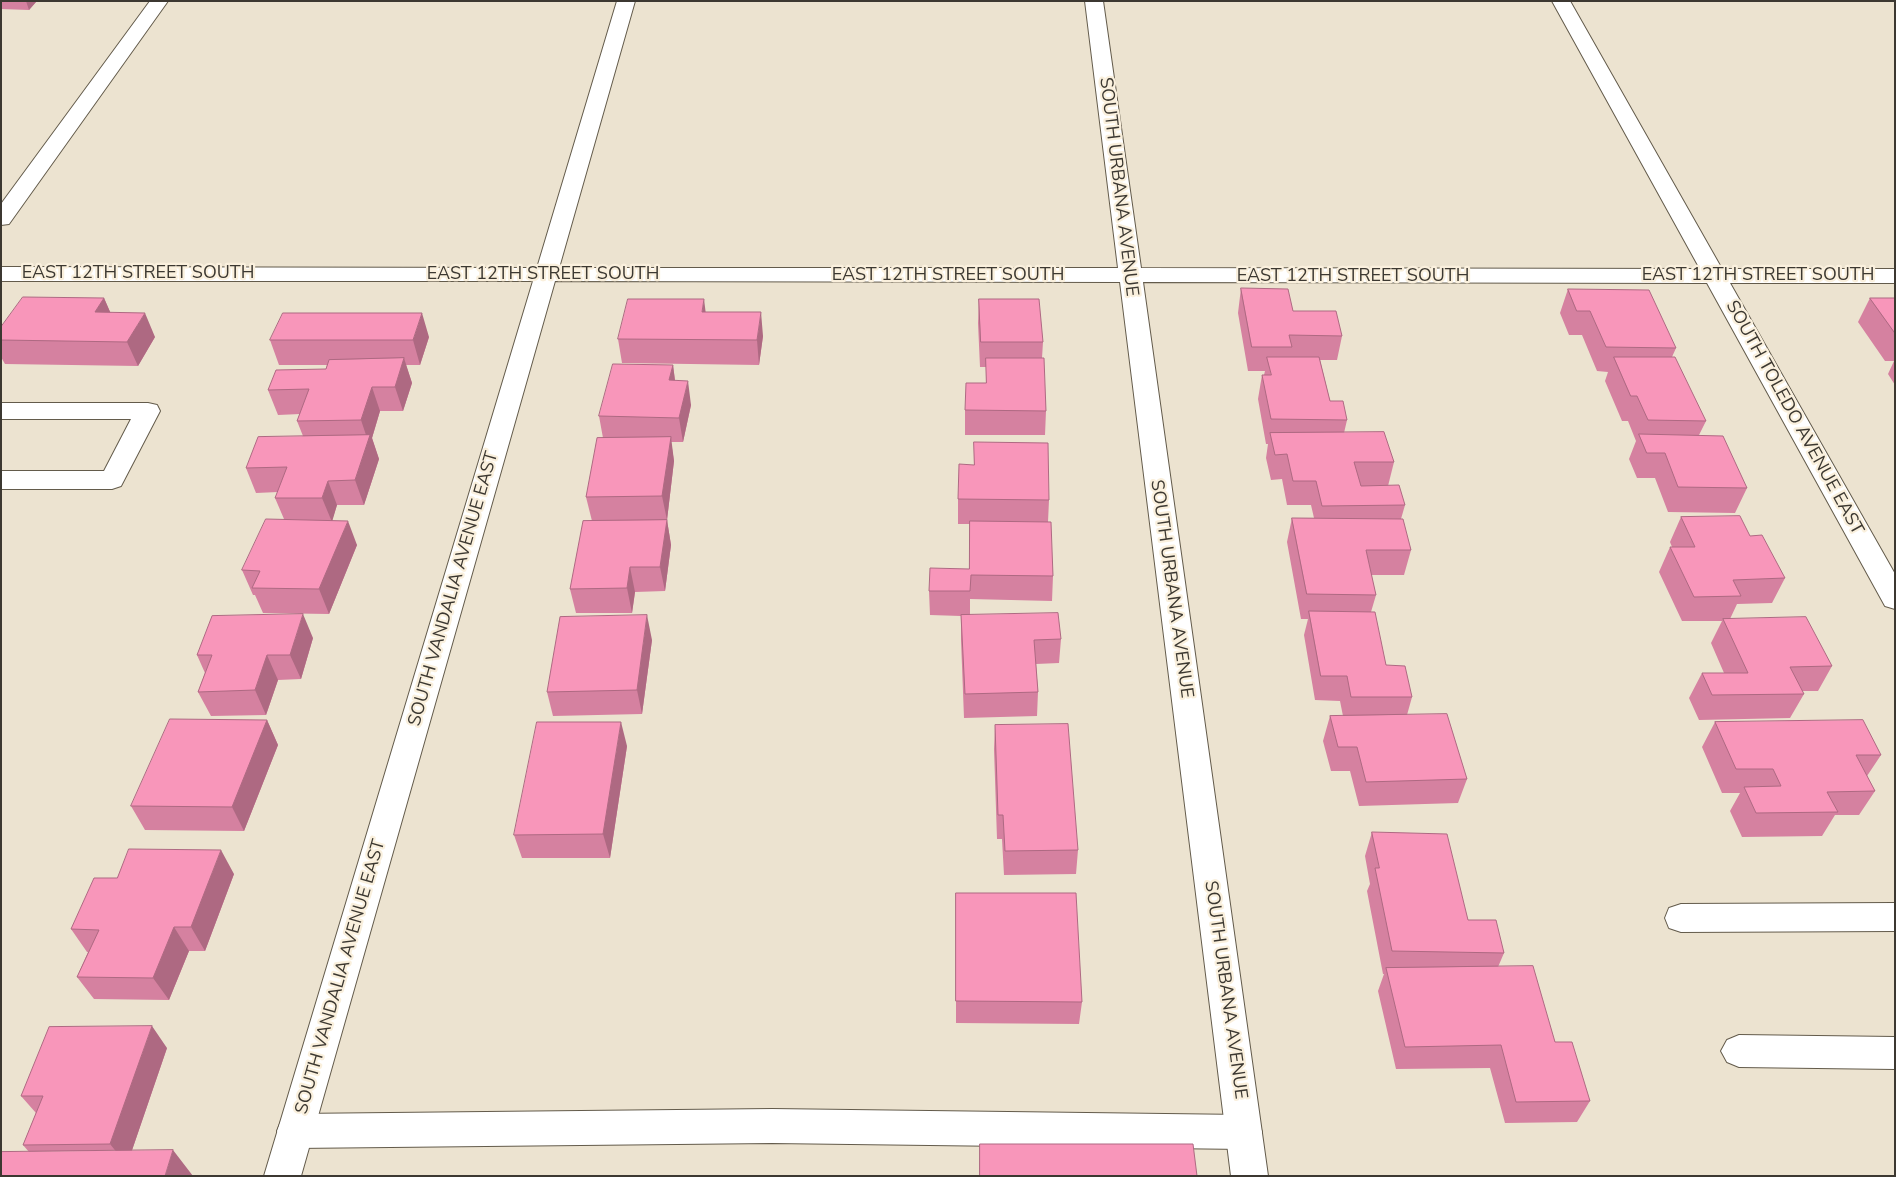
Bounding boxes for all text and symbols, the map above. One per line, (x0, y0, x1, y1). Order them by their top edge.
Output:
street label: SOUTH URBANA AVENUE (1094, 76, 1142, 298)
street label: EAST 12TH STREET SOUTH (22, 263, 254, 285)
street label: EAST 12TH STREET SOUTH (427, 264, 659, 286)
street label: EAST 12TH STREET SOUTH (832, 265, 1064, 287)
street label: EAST 12TH STREET SOUTH (1642, 265, 1874, 287)
street label: EAST 12TH STREET SOUTH (1237, 266, 1469, 288)
street label: SOUTH TOLEDO AVENUE EAST (1720, 297, 1868, 539)
street label: SOUTH VANDALIA AVENUE EAST (404, 449, 504, 729)
street label: SOUTH URBANA AVENUE (1145, 478, 1197, 700)
street label: SOUTH VANDALIA AVENUE EAST (291, 837, 391, 1117)
street label: SOUTH URBANA AVENUE (1199, 879, 1251, 1101)

